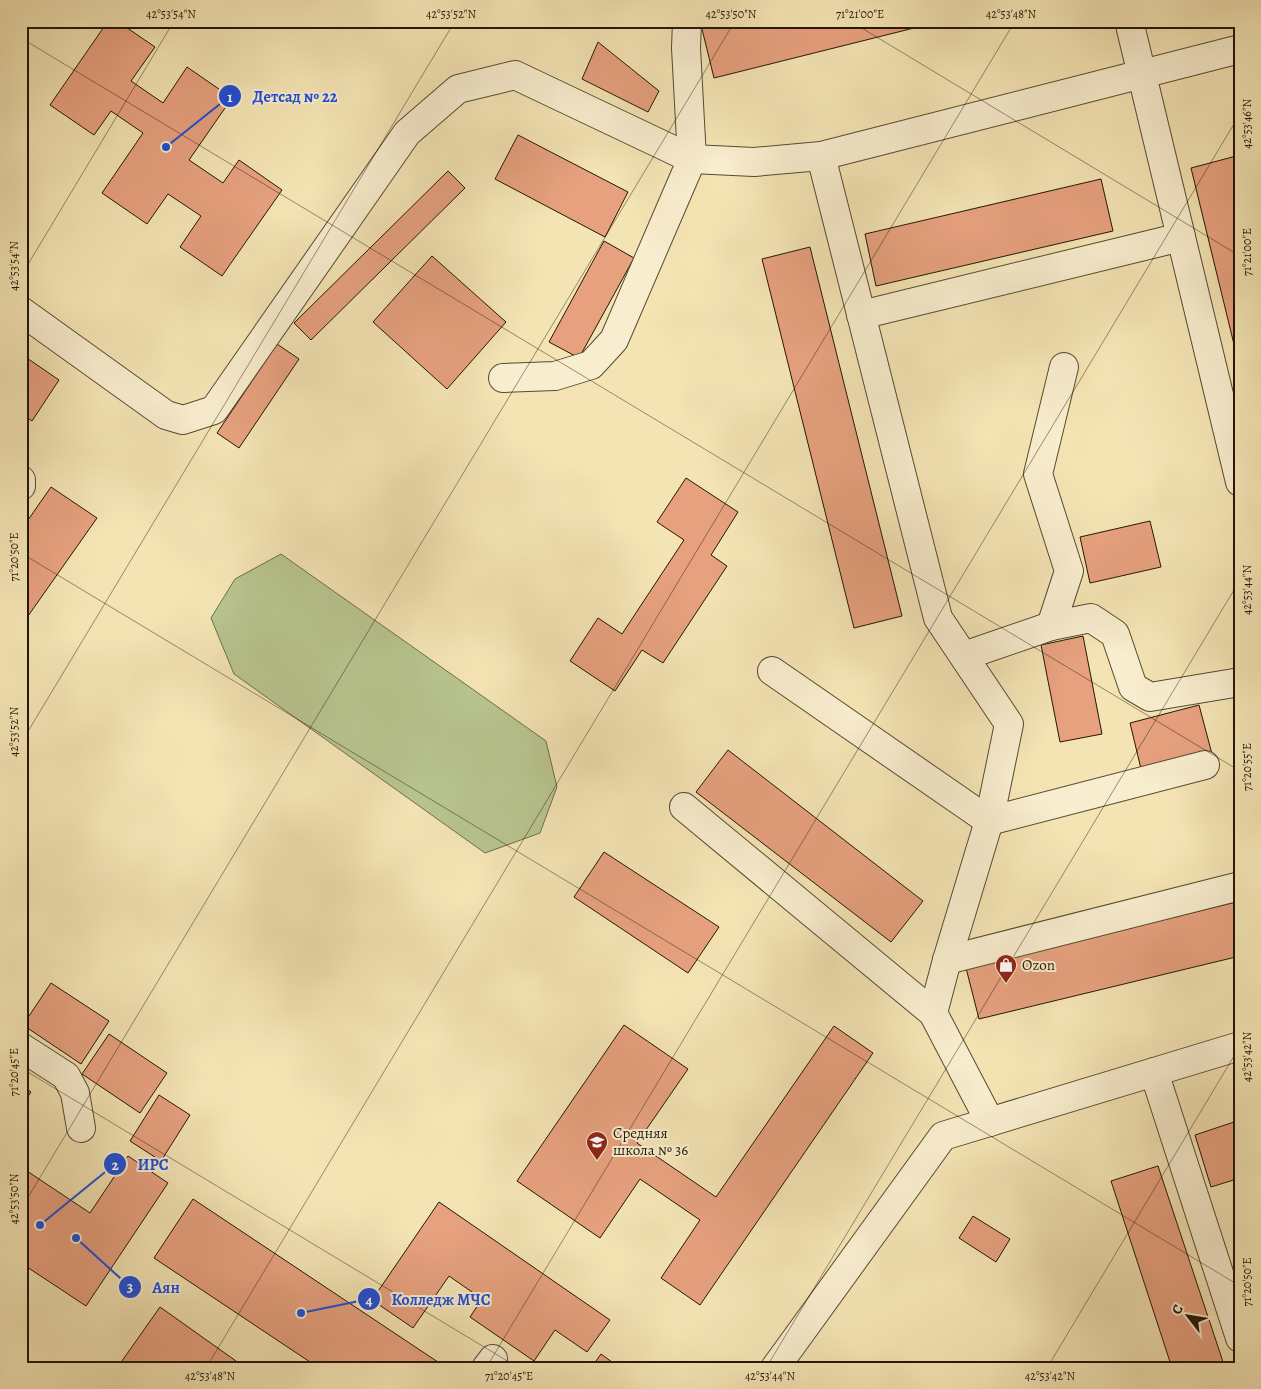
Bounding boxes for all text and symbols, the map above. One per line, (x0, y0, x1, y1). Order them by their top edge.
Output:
text: 42°53'54"N (146, 6, 196, 22)
text: 42°53'52"N (426, 6, 476, 22)
text: 42°53'50"N (706, 6, 757, 22)
text: 71°21'00"E (836, 6, 884, 22)
text: 42°53'48"N (986, 6, 1037, 22)
callout: Детсад № 22 (218, 81, 348, 112)
text: Детсад № 22 (253, 86, 338, 108)
text: 1 (227, 87, 233, 107)
text: 42°53'46"N (1239, 99, 1255, 149)
text: 71°21'00"E (1239, 228, 1255, 276)
text: 42°53'54"N (6, 241, 22, 291)
text: 71°20'50"E (6, 532, 22, 582)
text: 42°53'44"N (1239, 565, 1255, 615)
text: 42°53'52"N (6, 707, 22, 757)
text: 71°20'55"E (1239, 743, 1255, 791)
shop icon: Ozon (994, 953, 1018, 984)
place label: Ozon (1022, 955, 1055, 975)
text: 42°53'42"N (1239, 1031, 1255, 1082)
text: 71°20'45"E (6, 1048, 22, 1096)
place label: Средняя школа № 36 (613, 1123, 688, 1160)
school or university icon: Средняя школа № 36 (585, 1130, 609, 1161)
callout: ИРС (102, 1149, 178, 1180)
text: ИРС (137, 1154, 169, 1176)
text: 2 (111, 1155, 119, 1175)
text: 42°53'50"N (6, 1173, 22, 1224)
text: 71°20'50"E (1239, 1257, 1255, 1307)
callout: Аян (118, 1271, 190, 1302)
text: 3 (127, 1277, 133, 1297)
text: Аян (151, 1277, 180, 1299)
callout: Колледж МЧС (357, 1284, 501, 1315)
text: Колледж МЧС (391, 1289, 491, 1311)
text: 4 (365, 1290, 373, 1310)
north arrow (1164, 1292, 1214, 1342)
text: С (1167, 1301, 1188, 1318)
text: 42°53'48"N (185, 1368, 236, 1384)
text: 71°20'45"E (485, 1368, 533, 1384)
text: 42°53'44"N (745, 1368, 795, 1384)
text: 42°53'42"N (1025, 1368, 1076, 1384)

